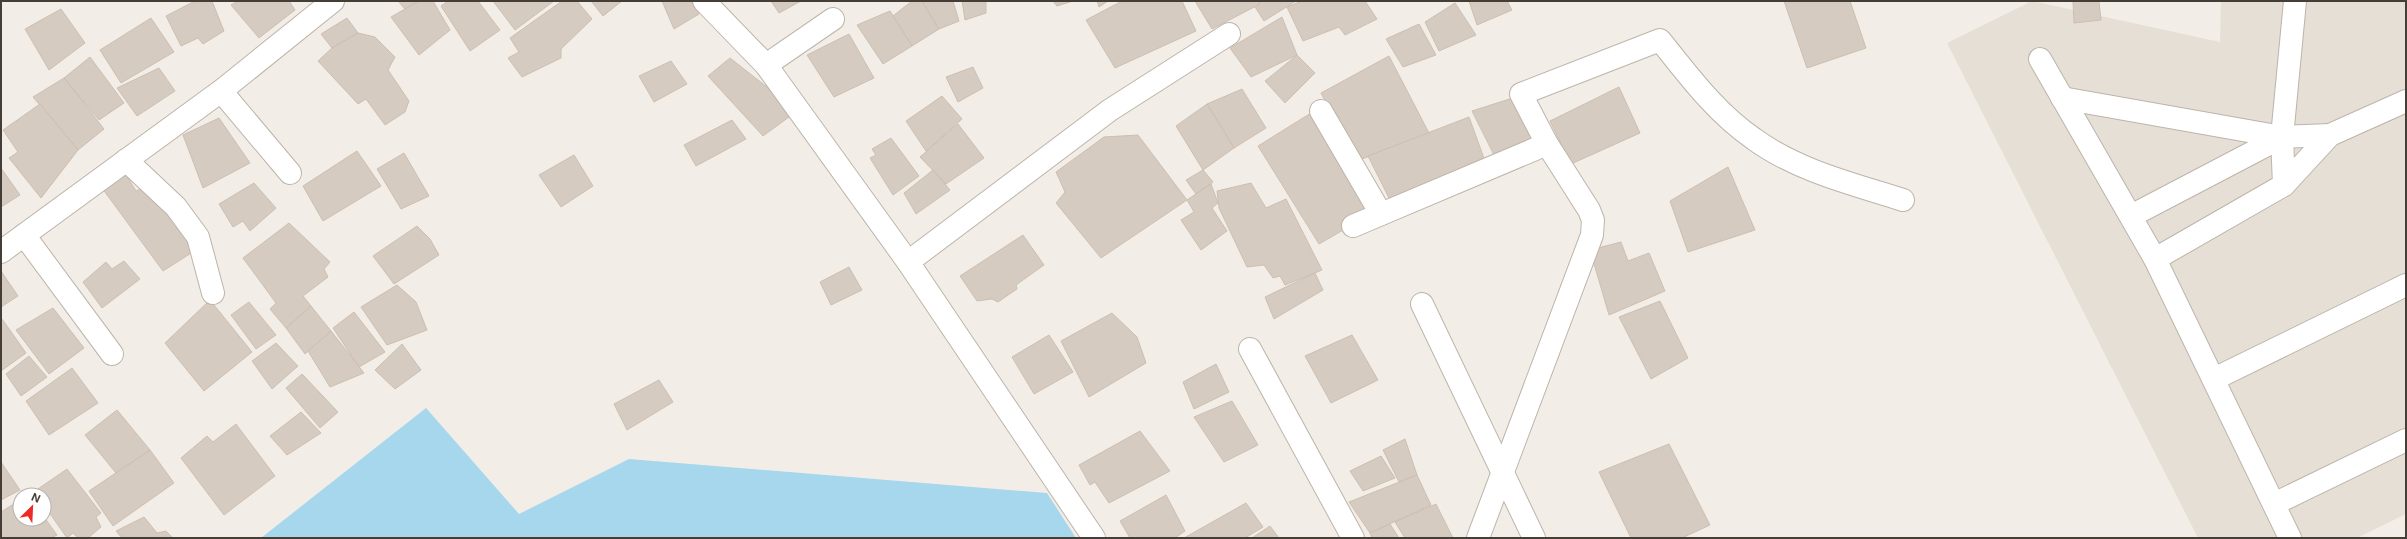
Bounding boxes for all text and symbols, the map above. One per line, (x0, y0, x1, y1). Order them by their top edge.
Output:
north arrow (12, 487, 52, 527)
text: N (29, 490, 43, 506)

